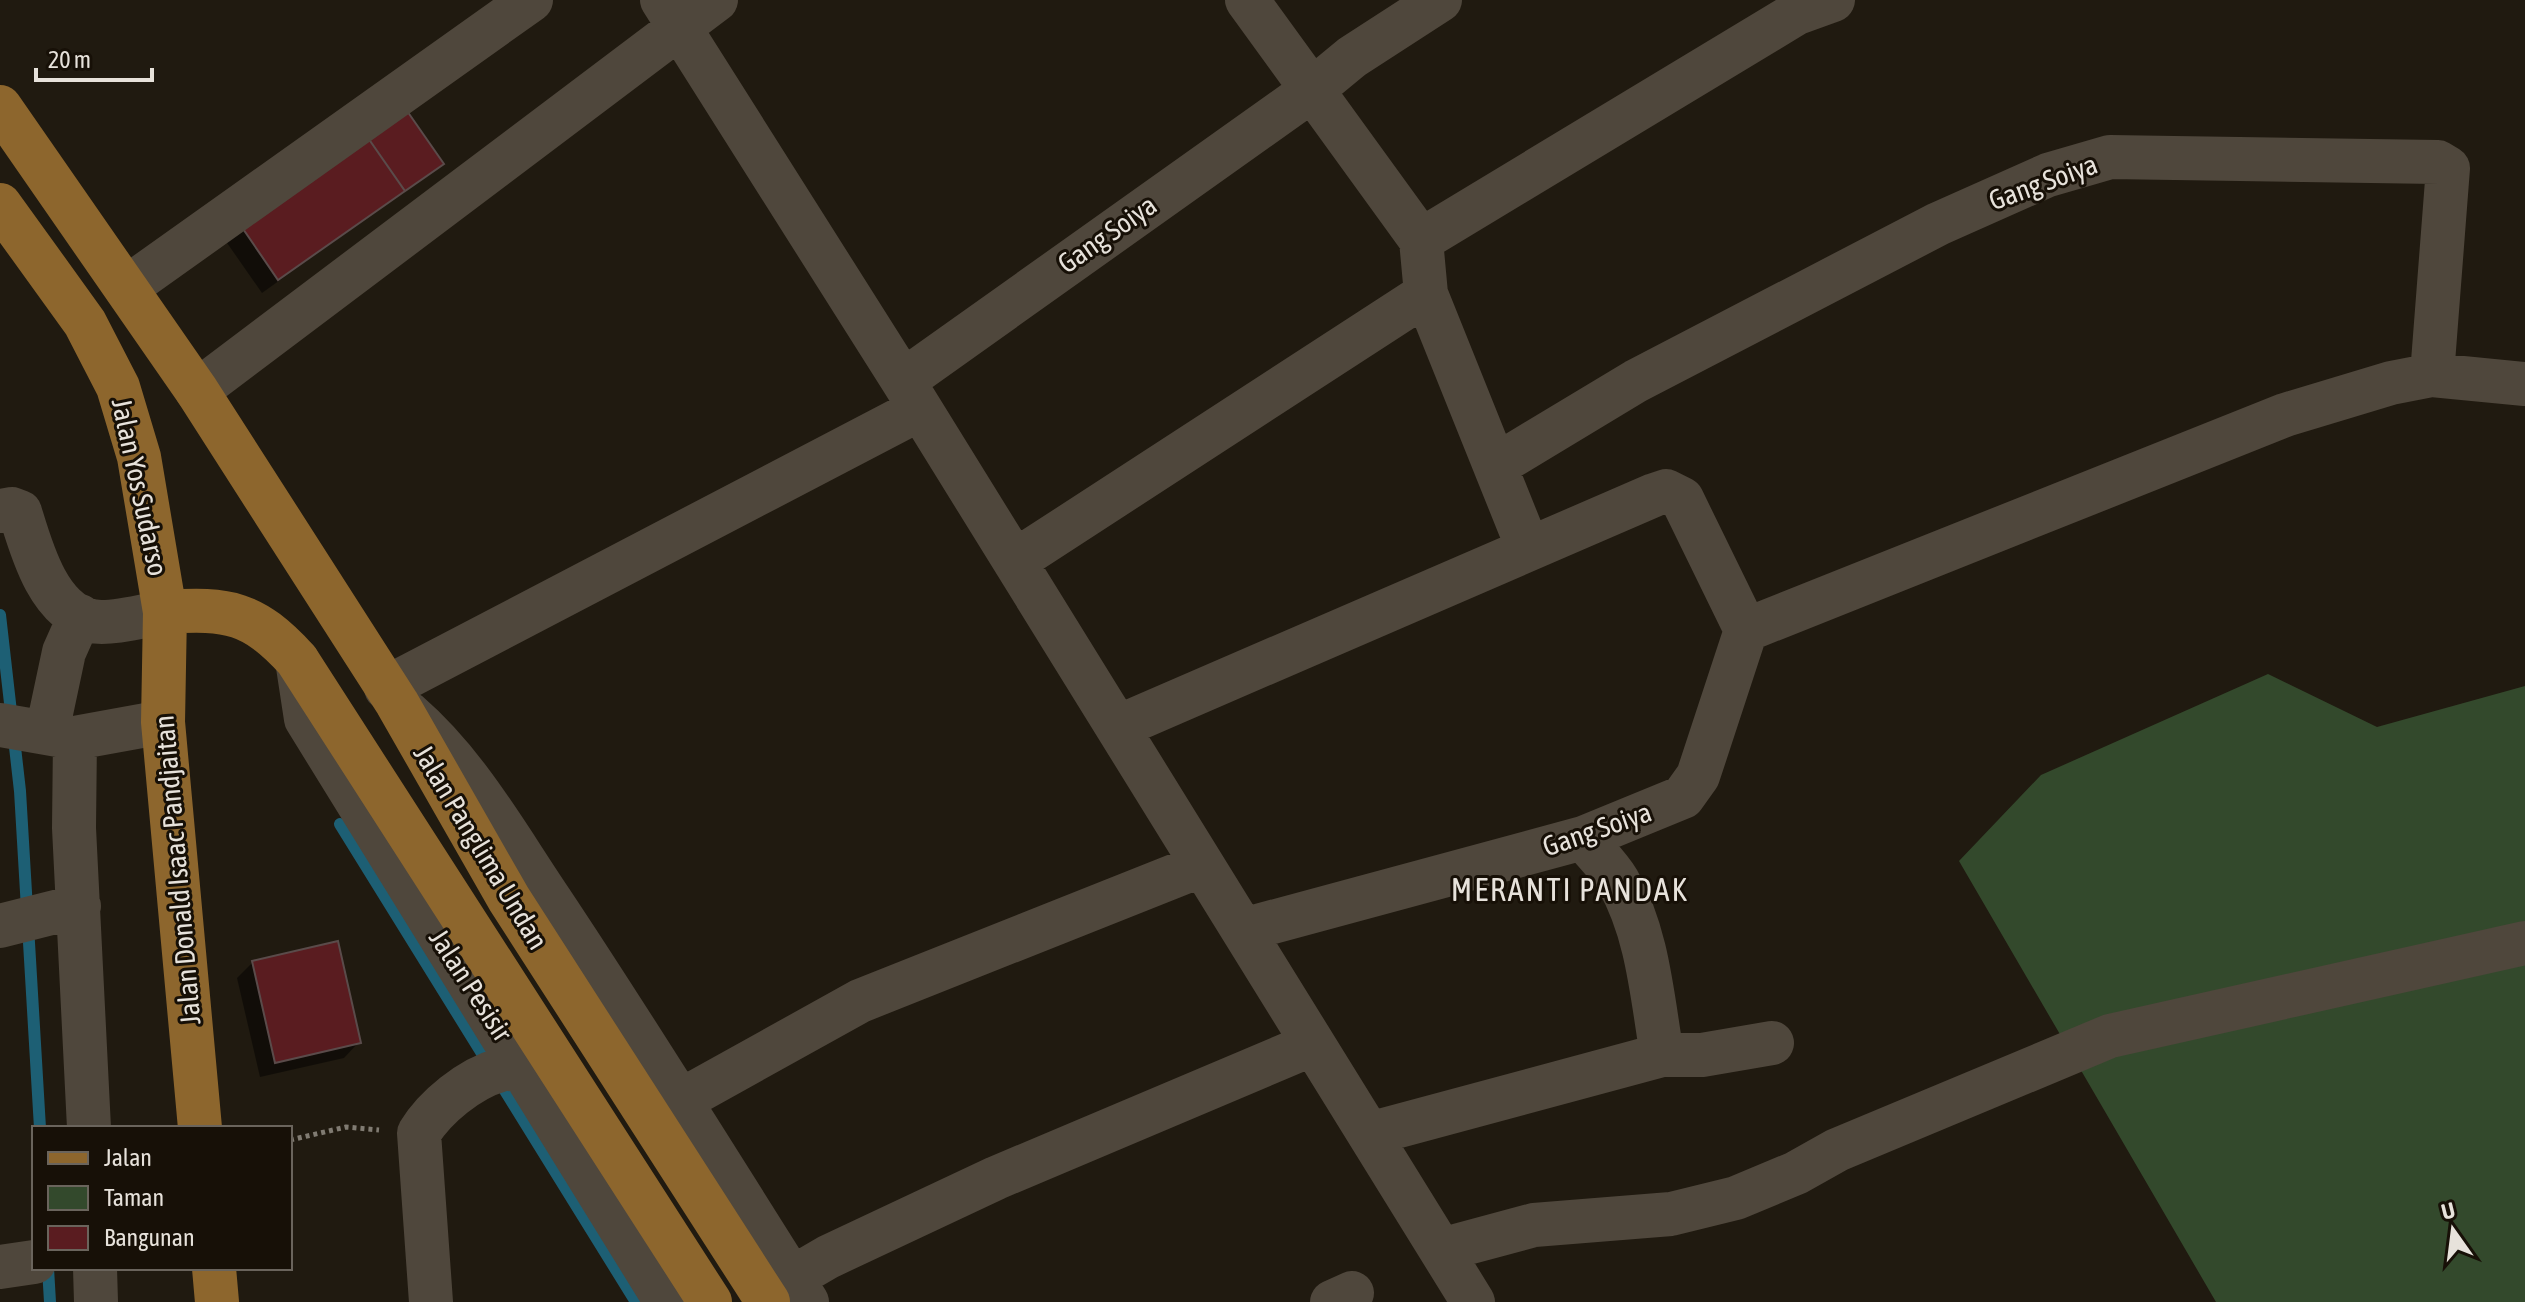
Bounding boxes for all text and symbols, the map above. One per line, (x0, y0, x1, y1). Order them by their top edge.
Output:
scale bar (36, 32, 152, 82)
text: 20 m (48, 46, 91, 73)
street label: Gang Soiya (1984, 148, 2102, 216)
street label: Gang Soiya (1052, 188, 1162, 280)
street label: Jalan Yos Sudarso (106, 395, 174, 579)
street label: Jalan Donald Isaac Pandjaitan (148, 714, 206, 1026)
street label: Jalan Panglima Undan (407, 739, 555, 955)
street label: Gang Soiya (1538, 795, 1656, 863)
district label: MERANTI PANDAK (1451, 871, 1689, 908)
street label: Jalan Pesisir (423, 923, 519, 1048)
legend (32, 1126, 292, 1270)
text: Jalan (104, 1144, 152, 1171)
text: Taman (104, 1184, 164, 1211)
north arrow (2413, 1190, 2493, 1270)
text: U (2439, 1196, 2458, 1225)
text: Bangunan (104, 1224, 195, 1251)

